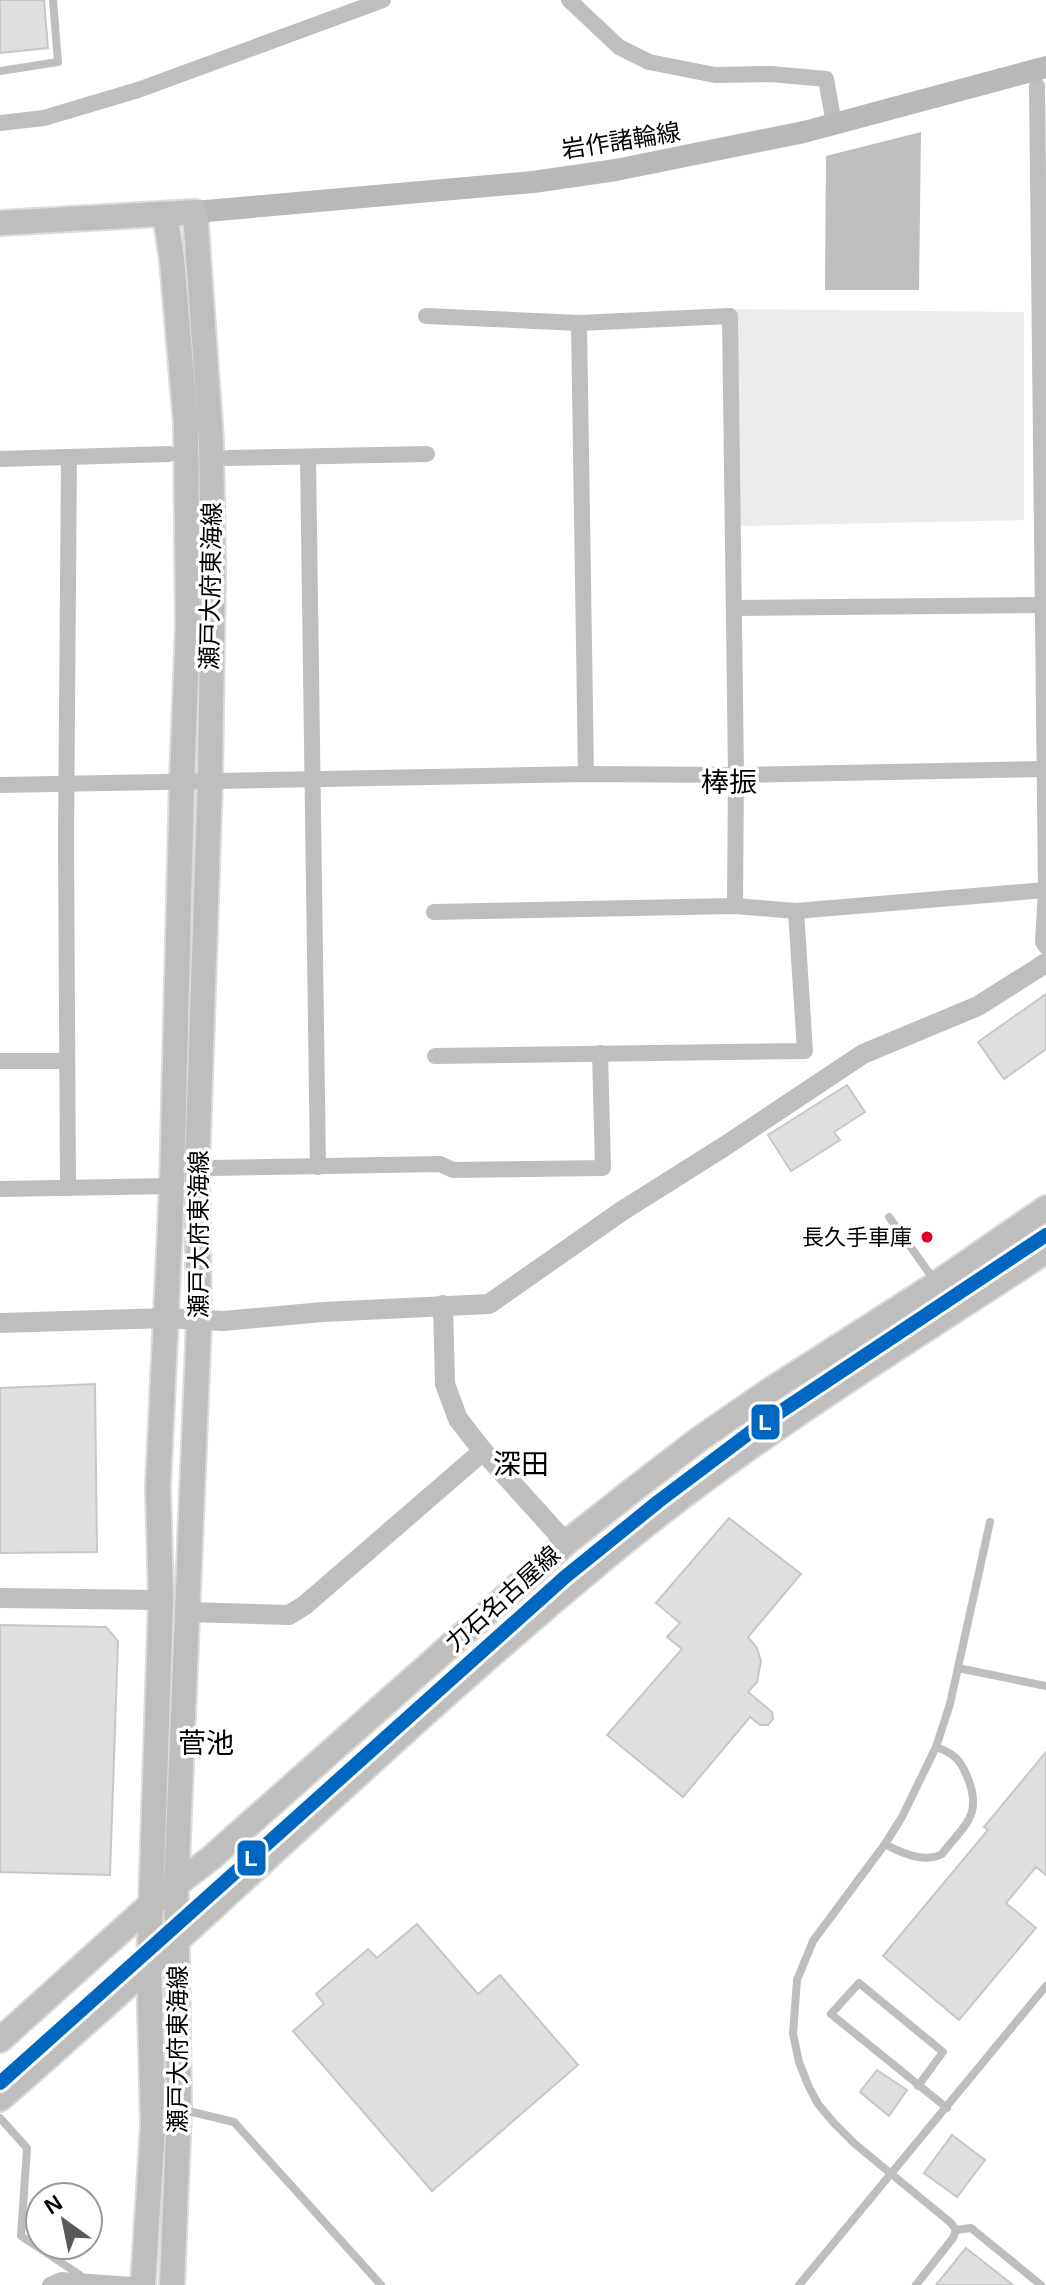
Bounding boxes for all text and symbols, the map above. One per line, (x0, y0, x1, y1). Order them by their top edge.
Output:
street label: 岩作諸輪線 (560, 118, 682, 163)
street label: 瀬戸大府東海線 (196, 502, 225, 670)
district label: 棒振 (701, 767, 757, 798)
street label: 瀬戸大府東海線 (185, 1150, 212, 1318)
place label: 長久手車庫 (802, 1225, 912, 1250)
marker: 長久手車庫 (919, 1229, 935, 1245)
line badge: L (750, 1403, 781, 1441)
text: L (758, 1410, 772, 1435)
district label: 深田 (493, 1449, 549, 1480)
street label: 力石名古屋線 (440, 1540, 565, 1657)
district label: 菅池 (178, 1728, 234, 1759)
line badge: L (236, 1839, 267, 1877)
text: L (244, 1846, 258, 1871)
street label: 瀬戸大府東海線 (164, 1965, 191, 2133)
north arrow (24, 2181, 104, 2261)
text: N (40, 2190, 67, 2219)

